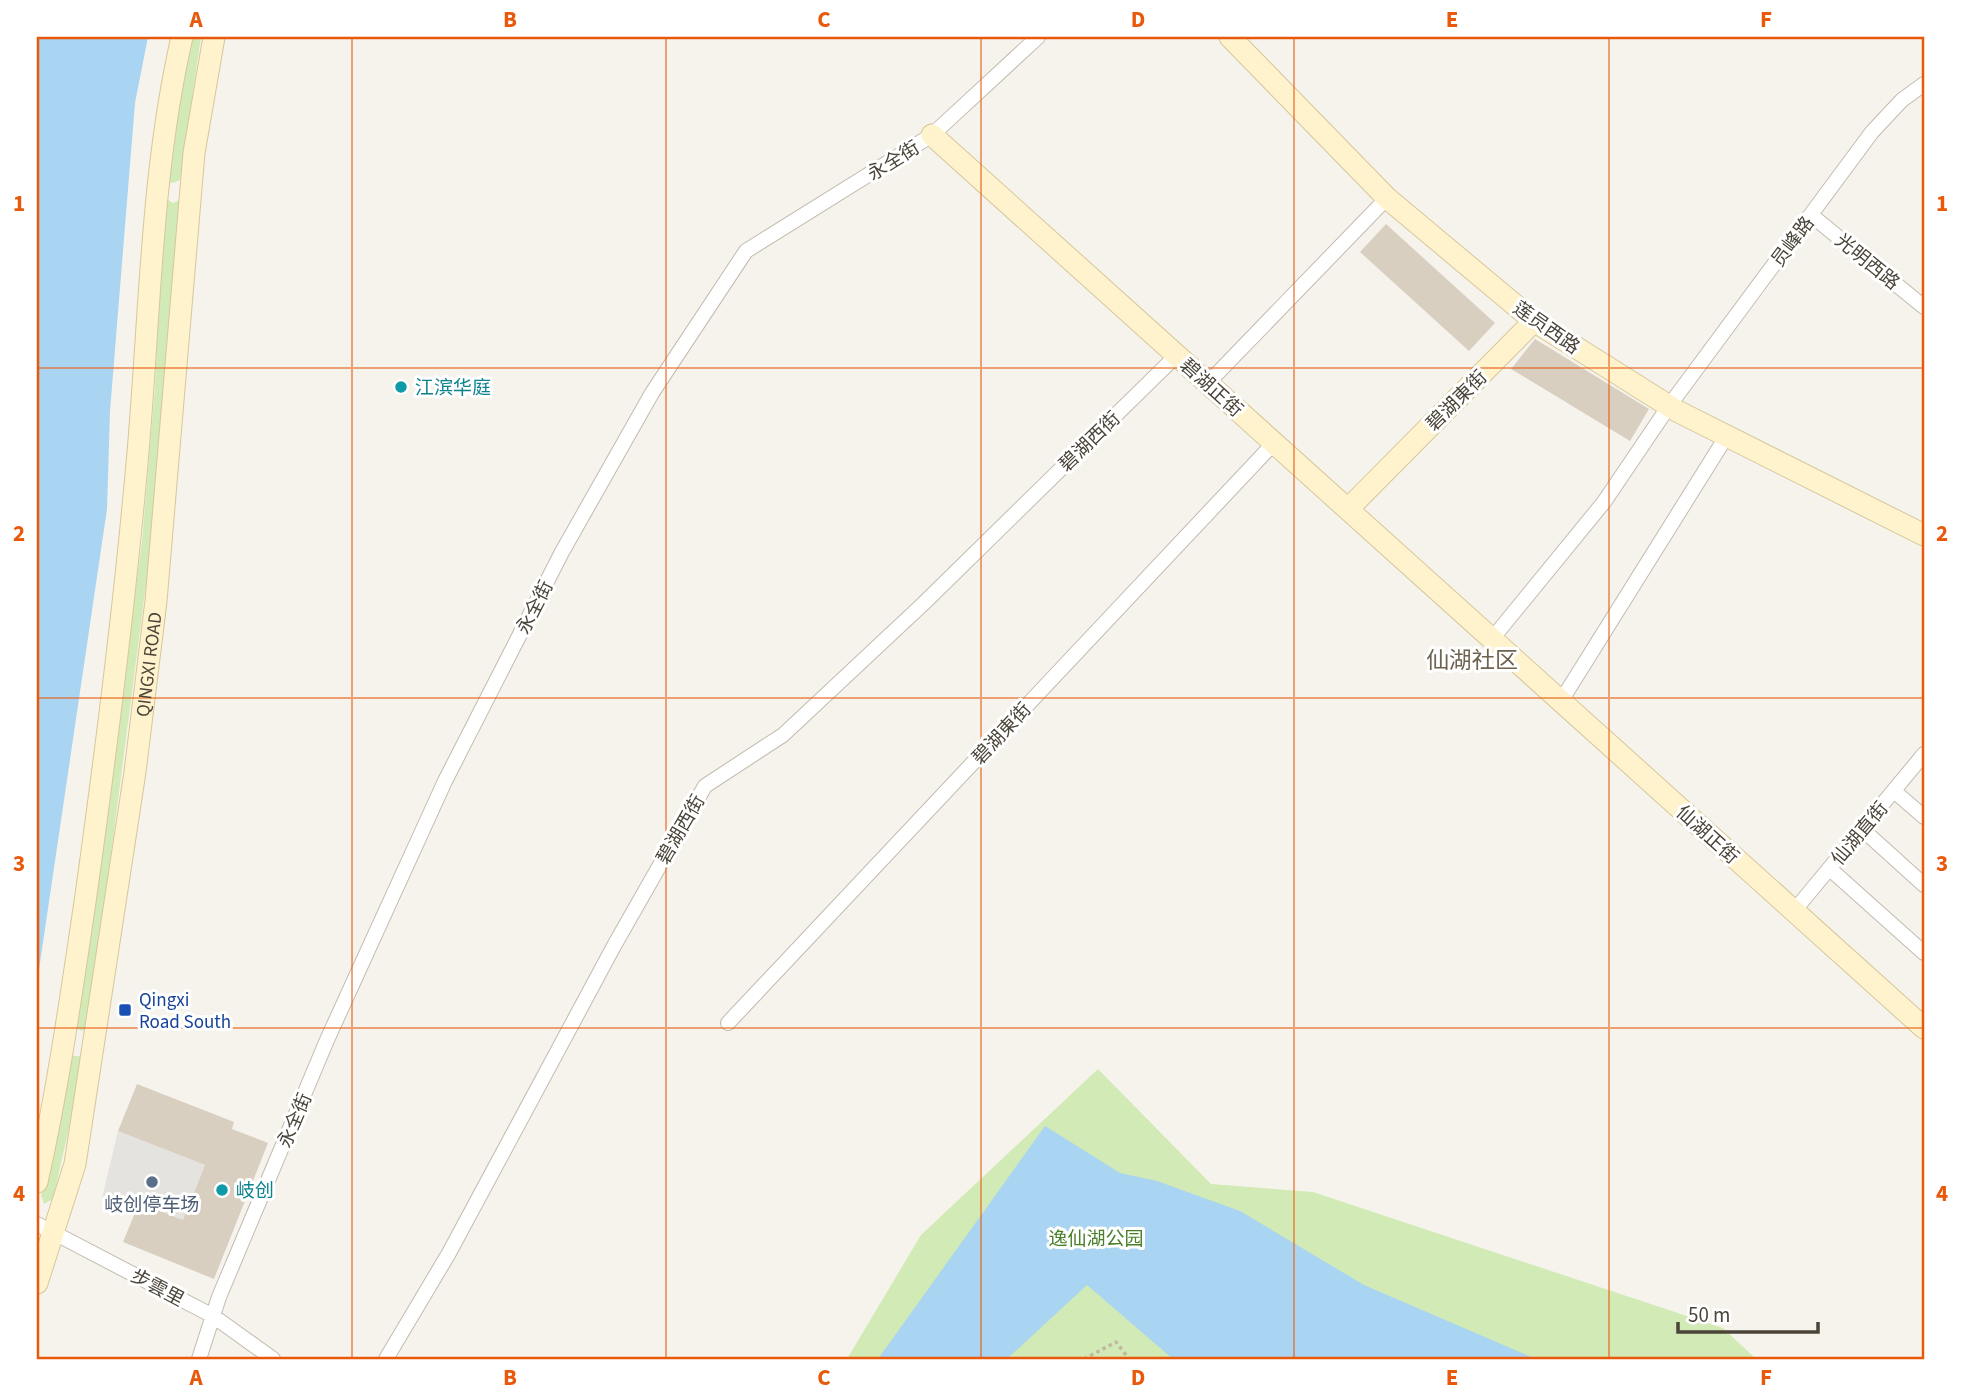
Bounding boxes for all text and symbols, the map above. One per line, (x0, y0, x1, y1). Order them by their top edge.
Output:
text: A (188, 3, 203, 36)
text: B (503, 3, 517, 36)
text: C (817, 3, 831, 36)
text: D (1131, 3, 1145, 36)
text: E (1446, 3, 1458, 36)
text: F (1760, 3, 1772, 36)
street label: 永全街 (862, 135, 925, 188)
text: 1 (13, 187, 25, 220)
text: 1 (1936, 187, 1948, 220)
street label: 员峰路 (1765, 211, 1821, 273)
street label: 光明西路 (1829, 228, 1905, 297)
street label: 莲员西路 (1507, 295, 1585, 361)
street label: 碧湖正街 (1174, 353, 1248, 424)
street label: 碧湖東街 (1421, 365, 1493, 437)
place label: 江滨华庭 (415, 375, 491, 402)
marker: 江滨华庭 (393, 379, 409, 395)
street label: 碧湖西街 (1053, 406, 1127, 478)
text: 2 (13, 517, 25, 550)
text: 2 (1936, 517, 1948, 550)
street label: 永全街 (510, 576, 560, 639)
street label: QINGXI ROAD (130, 610, 170, 718)
district label: 仙湖社区 (1426, 644, 1518, 677)
street label: 碧湖東街 (966, 697, 1038, 771)
street label: 碧湖西街 (651, 790, 712, 869)
street label: 仙湖直街 (1825, 796, 1895, 872)
street label: 仙湖正街 (1670, 800, 1744, 871)
text: 3 (13, 847, 25, 880)
text: 3 (1936, 847, 1948, 880)
place label: Qingxi Road South (139, 987, 231, 1036)
marker: Qingxi Road South (117, 1002, 133, 1018)
street label: 永全街 (272, 1089, 319, 1152)
marker: 岐创停车场 (144, 1174, 160, 1190)
text: 4 (13, 1177, 25, 1210)
text: 4 (1936, 1177, 1948, 1210)
place label: 岐创 (236, 1178, 274, 1205)
marker: 岐创 (214, 1182, 230, 1198)
place label: 岐创停车场 (104, 1192, 200, 1219)
park label: 逸仙湖公园 (1048, 1226, 1144, 1253)
street label: 步雲里 (126, 1263, 189, 1314)
scale bar (1678, 1291, 1818, 1335)
text: 50 m (1688, 1300, 1730, 1330)
text: A (188, 1361, 203, 1394)
text: B (503, 1361, 517, 1394)
text: C (817, 1361, 831, 1394)
text: D (1131, 1361, 1145, 1394)
text: E (1446, 1361, 1458, 1394)
text: F (1760, 1361, 1772, 1394)

